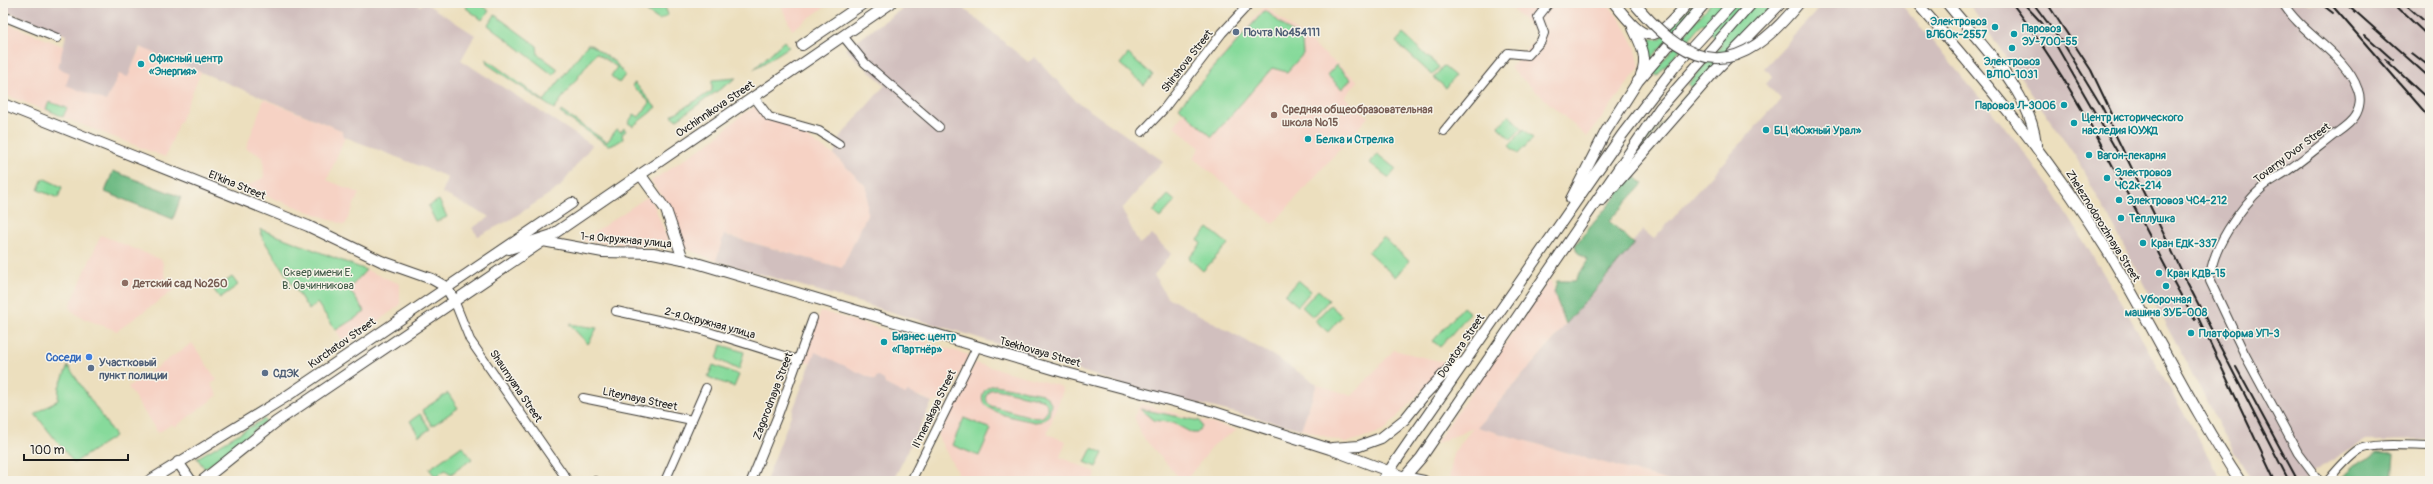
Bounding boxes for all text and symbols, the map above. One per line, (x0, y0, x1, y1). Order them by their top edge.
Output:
place label: Электровоз ВЛ60к-2557 (1926, 15, 1987, 41)
marker: Электровоз ВЛ60к-2557 (1990, 22, 2000, 32)
place label: Паровоз ЭУ-700-55 (2022, 22, 2077, 48)
place label: Почта №454111 (1244, 26, 1320, 39)
street label: Shirshova Street (1159, 27, 1216, 95)
marker: Почта №454111 (1231, 27, 1241, 37)
marker: Паровоз ЭУ-700-55 (2009, 29, 2019, 39)
marker: Электровоз ВЛ10-1031 (2007, 43, 2017, 53)
place label: Офисный центр «Энергия» (148, 52, 223, 78)
place label: Электровоз ВЛ10-1031 (1984, 55, 2040, 81)
marker: Офисный центр «Энергия» (136, 59, 146, 69)
street label: Ovchinnikova Street (673, 78, 757, 140)
place label: Паровоз Л-3006 (1975, 99, 2057, 112)
marker: Паровоз Л-3006 (2059, 100, 2069, 110)
place label: Средняя общеобразовательная школа №15 (1282, 103, 1433, 129)
marker: Средняя общеобразовательная школа №15 (1269, 110, 1279, 120)
place label: Центр исторического наследия ЮУЖД (2082, 111, 2183, 137)
marker: Центр исторического наследия ЮУЖД (2069, 118, 2079, 128)
street label: Tovarny Dvor Street (2251, 120, 2333, 186)
place label: БЦ «Южный Урал» (1774, 124, 1862, 137)
marker: БЦ «Южный Урал» (1761, 125, 1771, 135)
place label: Белка и Стрелка (1316, 133, 1394, 146)
marker: Белка и Стрелка (1303, 134, 1313, 144)
place label: Вагон-пекарня (2097, 149, 2166, 162)
marker: Вагон-пекарня (2084, 150, 2094, 160)
place label: Электровоз ЧС2к-214 (2115, 166, 2172, 192)
street label: El'kina Street (207, 168, 268, 203)
street label: Zheleznodorozhnaya Street (2063, 168, 2143, 285)
marker: Электровоз ЧС2к-214 (2102, 173, 2112, 183)
place label: Электровоз ЧС4-212 (2127, 194, 2227, 207)
marker: Электровоз ЧС4-212 (2114, 195, 2124, 205)
place label: Теплушка (2128, 212, 2175, 225)
marker: Теплушка (2116, 213, 2126, 223)
street label: 1-я Окружная улица (580, 230, 672, 250)
place label: Кран ЕДК-337 (2151, 237, 2217, 250)
marker: Кран ЕДК-337 (2138, 238, 2148, 248)
park label: Сквер имени Е. В. Овчинникова (282, 266, 354, 292)
place label: Кран КДВ-15 (2167, 267, 2226, 280)
marker: Кран КДВ-15 (2154, 268, 2164, 278)
place label: Детский сад №260 (132, 277, 228, 290)
marker: Детский сад №260 (120, 278, 130, 288)
marker: Уборочная машина 3УБ-008 (2161, 281, 2171, 291)
place label: Уборочная машина 3УБ-008 (2125, 293, 2208, 319)
street label: 2-я Окружная улица (663, 305, 757, 341)
street label: Dovatora Street (1435, 311, 1487, 380)
street label: Kurchatov Street (306, 315, 379, 371)
place label: Платформа УП-3 (2199, 327, 2280, 340)
marker: Платформа УП-3 (2186, 328, 2196, 338)
place label: Бизнес центр «Партнёр» (891, 330, 956, 356)
street label: Tsekhovaya Street (998, 334, 1083, 370)
marker: Бизнес центр «Партнёр» (879, 337, 889, 347)
street label: Shaumyana Street (487, 347, 545, 425)
street label: Zagorodnaya Street (750, 350, 796, 441)
place label: Соседи (46, 351, 81, 364)
marker: Соседи (84, 352, 94, 362)
place label: Участковый пункт полиции (99, 356, 167, 382)
marker: Участковый пункт полиции (86, 363, 96, 373)
place label: СДЭК (273, 367, 299, 380)
street label: Il'menskaya Street (909, 367, 959, 450)
marker: СДЭК (260, 368, 270, 378)
street label: Liteynaya Street (601, 385, 679, 413)
scale bar (24, 436, 128, 462)
text: 100 m (30, 443, 65, 458)

